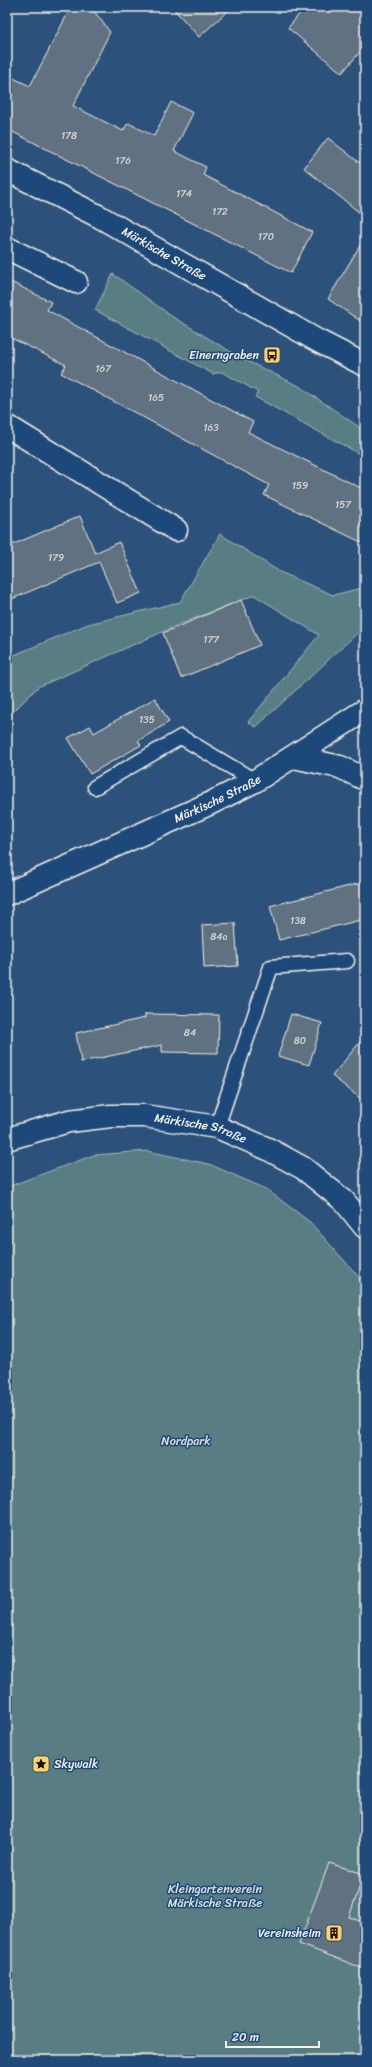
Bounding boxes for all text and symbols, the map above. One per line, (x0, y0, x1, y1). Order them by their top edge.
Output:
house number: 178 (61, 127, 77, 145)
house number: 176 (115, 152, 131, 170)
house number: 174 (176, 185, 192, 203)
house number: 172 (212, 203, 228, 221)
street label: Märkische Straße (118, 221, 211, 286)
house number: 170 (258, 228, 274, 246)
place label: Einerngraben (189, 344, 260, 366)
bus stop icon: Einerngraben (262, 345, 282, 365)
house number: 167 (95, 360, 112, 378)
house number: 165 (148, 389, 164, 407)
house number: 163 (203, 419, 219, 437)
house number: 159 (292, 477, 308, 495)
house number: 157 (335, 496, 352, 514)
house number: 179 (48, 549, 64, 567)
house number: 177 (203, 631, 220, 649)
house number: 135 (139, 711, 155, 729)
street label: Märkische Straße (170, 769, 266, 829)
house number: 138 (290, 912, 306, 930)
house number: 84a (210, 928, 228, 946)
house number: 84 (184, 1024, 196, 1042)
house number: 80 (294, 1032, 306, 1050)
street label: Märkische Straße (153, 1107, 250, 1150)
park label: Nordpark (161, 1430, 211, 1452)
place label: Skywalk (54, 1753, 99, 1775)
place icon: Skywalk (31, 1754, 51, 1774)
park label: Kleingartenverein Märkische Straße (168, 1878, 262, 1914)
place label: Vereinsheim (258, 1922, 321, 1944)
building icon: Vereinsheim (324, 1923, 344, 1943)
scale bar (226, 2023, 319, 2049)
text: 20 m (232, 2026, 259, 2048)

